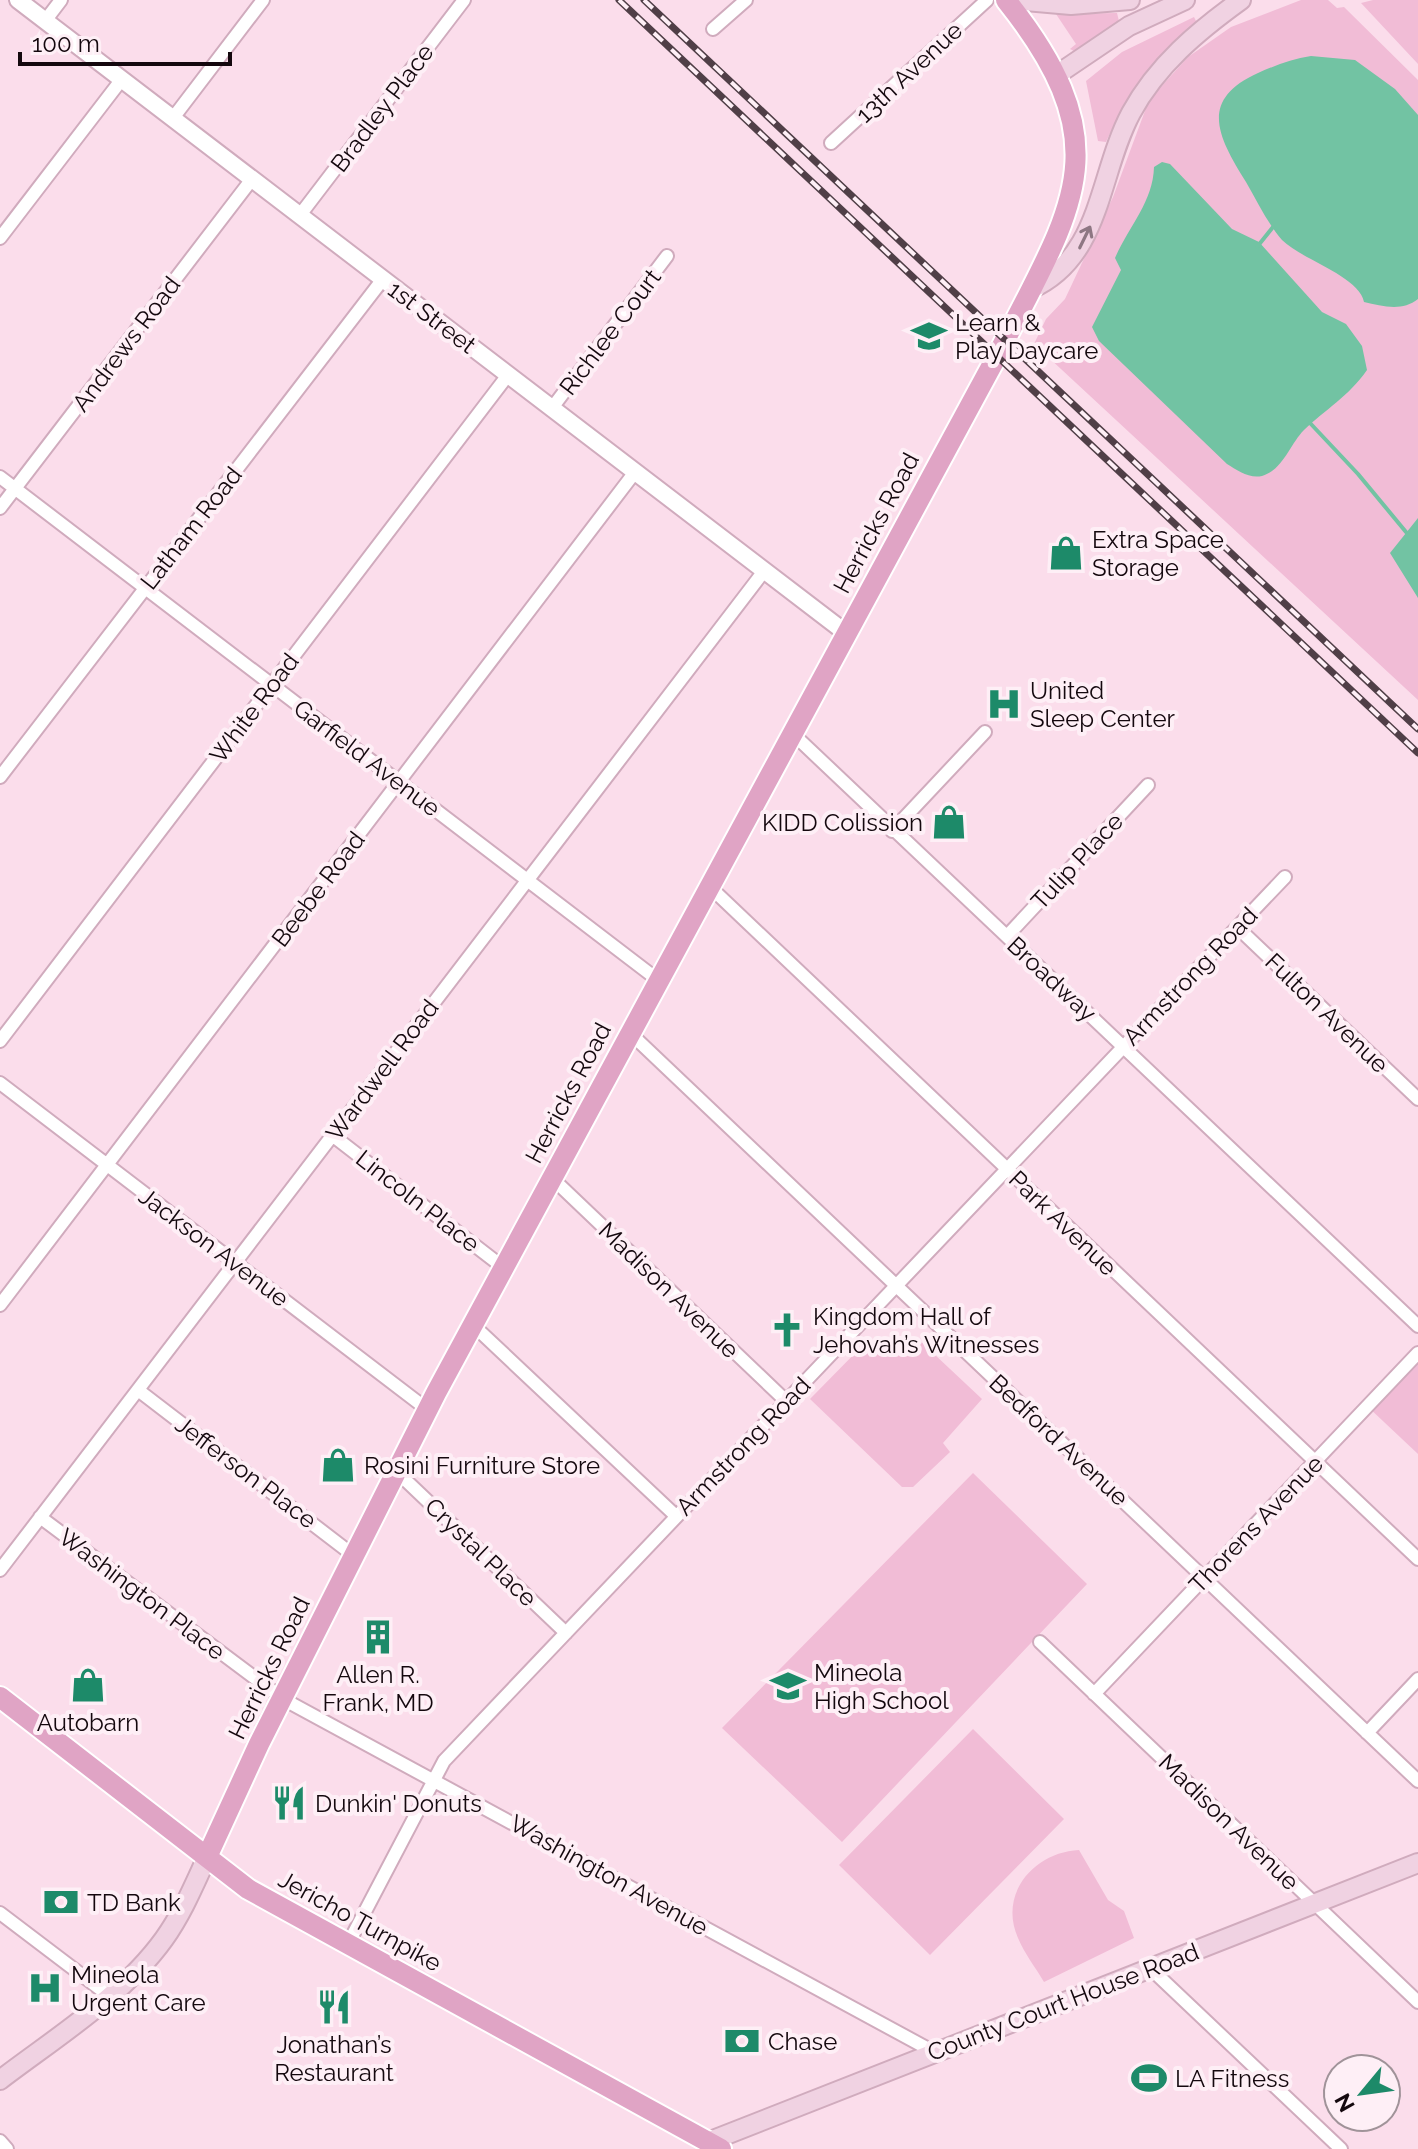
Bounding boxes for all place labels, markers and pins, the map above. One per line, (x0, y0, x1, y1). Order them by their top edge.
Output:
place label: Learn & Play Daycare (955, 308, 1098, 365)
school or university icon: Learn & Play Daycare (910, 317, 948, 355)
place label: Extra Space Storage (1092, 525, 1224, 582)
shop icon: Extra Space Storage (1047, 534, 1085, 572)
place label: United Sleep Center (1030, 676, 1176, 733)
hospital icon: United Sleep Center (985, 685, 1023, 723)
shop icon: KIDD Colission (930, 803, 968, 841)
place label: KIDD Colission (762, 808, 923, 837)
place label: Kingdom Hall of Jehovah’s Witnesses (813, 1302, 1039, 1359)
church icon: Kingdom Hall of Jehovah’s Witnesses (768, 1311, 806, 1349)
shop icon: Rosini Furniture Store (319, 1446, 357, 1484)
place label: Rosini Furniture Store (364, 1451, 600, 1480)
building icon: Allen R. Frank, MD (359, 1618, 397, 1656)
place label: Mineola High School (814, 1658, 949, 1715)
place label: Allen R. Frank, MD (322, 1660, 434, 1717)
shop icon: Autobarn (69, 1666, 107, 1704)
school or university icon: Mineola High School (769, 1667, 807, 1705)
place label: Autobarn (37, 1708, 139, 1737)
restaurant icon: Dunkin' Donuts (270, 1784, 308, 1822)
place label: Dunkin' Donuts (315, 1789, 482, 1818)
bank icon: TD Bank (42, 1883, 80, 1921)
place label: TD Bank (87, 1888, 181, 1917)
place label: Mineola Urgent Care (71, 1960, 206, 2017)
hospital icon: Mineola Urgent Care (26, 1969, 64, 2007)
restaurant icon: Jonathan’s Restaurant (315, 1988, 353, 2026)
bank icon: Chase (723, 2022, 761, 2060)
place label: Chase (768, 2027, 837, 2056)
place label: Jonathan’s Restaurant (274, 2030, 394, 2087)
sports icon: LA Fitness (1130, 2059, 1168, 2097)
place label: LA Fitness (1175, 2064, 1289, 2093)

